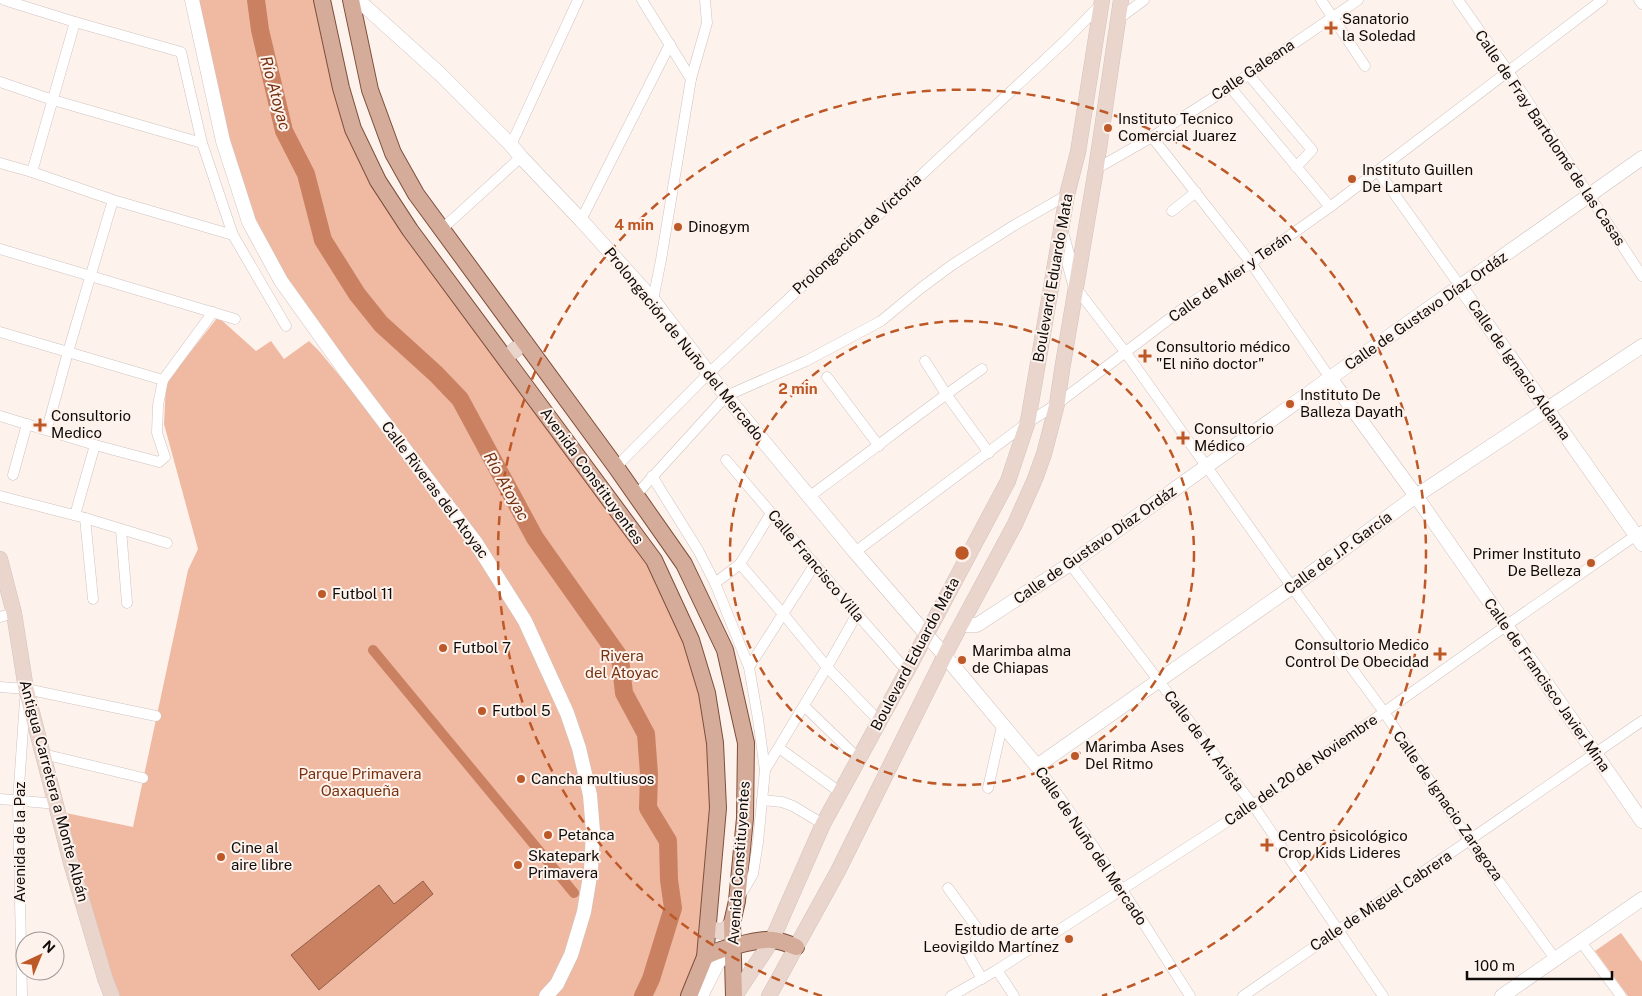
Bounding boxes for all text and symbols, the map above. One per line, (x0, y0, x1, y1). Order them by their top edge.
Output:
place label: Sanatorio la Soledad (1342, 10, 1416, 44)
marker: Sanatorio la Soledad (1324, 21, 1338, 35)
street label: Calle de Fray Bartolomé de las Casas (1472, 27, 1629, 249)
street label: Calle Galeana (1208, 36, 1297, 104)
water label: Río Atoyac (257, 54, 295, 132)
place label: Instituto Tecnico Comercial Juarez (1118, 110, 1236, 144)
marker: Instituto Tecnico Comercial Juarez (1102, 122, 1114, 134)
place label: Instituto Guillen De Lampart (1362, 161, 1473, 195)
street label: Prolongación de Victoria (789, 170, 924, 298)
marker: Instituto Guillen De Lampart (1346, 173, 1358, 185)
street label: Boulevard Eduardo Mata (1029, 192, 1076, 364)
text: 4 min (614, 216, 654, 233)
place label: Dinogym (688, 218, 750, 235)
marker: Dinogym (672, 221, 684, 233)
street label: Calle de Mier y Terán (1165, 228, 1294, 325)
street label: Prolongación de Nuño del Mercado (601, 244, 768, 444)
street label: Calle de Gustavo Díaz Ordáz (1341, 248, 1510, 373)
street label: Calle de Ignacio Aldama (1464, 296, 1574, 443)
place label: Consultorio médico "El niño doctor" (1156, 338, 1290, 372)
marker: Consultorio médico "El niño doctor" (1138, 349, 1152, 363)
text: 2 min (778, 380, 818, 397)
place label: Instituto De Balleza Dayath (1300, 386, 1403, 420)
marker: Instituto De Balleza Dayath (1284, 398, 1296, 410)
street label: Avenida Constituyentes (537, 404, 648, 547)
place label: Consultorio Medico (51, 407, 131, 441)
marker: Consultorio Medico (33, 418, 47, 432)
street label: Calle Riveras del Atoyac (378, 418, 493, 562)
place label: Consultorio Médico (1194, 420, 1274, 454)
marker: Consultorio Médico (1176, 431, 1190, 445)
water label: Río Atoyac (480, 448, 533, 524)
street label: Calle de Gustavo Díaz Ordáz (1010, 482, 1179, 607)
street label: Calle Francisco Villa (765, 506, 868, 625)
street label: Calle de J.P. García (1281, 508, 1395, 597)
centre of rings (953, 544, 971, 562)
place label: Primer Instituto De Belleza (1472, 545, 1581, 579)
marker: Primer Instituto De Belleza (1585, 557, 1597, 569)
street label: Boulevard Eduardo Mata (867, 574, 962, 733)
place label: Futbol 11 (332, 585, 393, 602)
marker: Futbol 11 (316, 588, 328, 600)
street label: Calle de Francisco Javier Mina (1481, 595, 1614, 775)
place label: Consultorio Medico Control De Obecidad (1285, 636, 1429, 670)
place label: Futbol 7 (453, 639, 511, 656)
marker: Futbol 7 (437, 642, 449, 654)
place label: Marimba alma de Chiapas (972, 642, 1071, 676)
park label: Rivera del Atoyac (585, 647, 659, 681)
marker: Consultorio Medico Control De Obecidad (1433, 647, 1447, 661)
marker: Marimba alma de Chiapas (956, 654, 968, 666)
street label: Antigua Carretera a Monte Albán (17, 678, 92, 904)
street label: Calle de M. Arista (1161, 687, 1248, 794)
place label: Futbol 5 (492, 702, 551, 719)
marker: Futbol 5 (476, 705, 488, 717)
street label: Calle del 20 de Noviembre (1221, 710, 1380, 829)
street label: Calle de Ignacio Zaragoza (1390, 728, 1507, 884)
place label: Marimba Ases Del Ritmo (1085, 738, 1184, 772)
marker: Marimba Ases Del Ritmo (1069, 750, 1081, 762)
street label: Calle de Nuño del Mercado (1032, 763, 1151, 928)
park label: Parque Primavera Oaxaqueña (298, 765, 422, 799)
place label: Cancha multiusos (531, 770, 654, 787)
marker: Cancha multiusos (515, 773, 527, 785)
street label: Avenida Constituyentes (724, 781, 753, 945)
street label: Avenida de la Paz (11, 782, 28, 903)
place label: Petanca (558, 826, 615, 843)
place label: Centro psicológico Crop Kids Lideres (1278, 827, 1408, 861)
marker: Petanca (542, 829, 554, 841)
marker: Centro psicológico Crop Kids Lideres (1260, 838, 1274, 852)
place label: Cine al aire libre (231, 839, 292, 873)
place label: Skatepark Primavera (528, 847, 600, 881)
street label: Calle de Miguel Cabrera (1307, 847, 1455, 954)
marker: Cine al aire libre (215, 851, 227, 863)
marker: Skatepark Primavera (512, 859, 524, 871)
place label: Estudio de arte Leovigildo Martínez (923, 921, 1059, 955)
north arrow (15, 931, 65, 981)
marker: Estudio de arte Leovigildo Martínez (1063, 933, 1075, 945)
text: N (40, 937, 59, 956)
scale bar (1467, 948, 1612, 980)
text: 100 m (1474, 957, 1515, 974)

